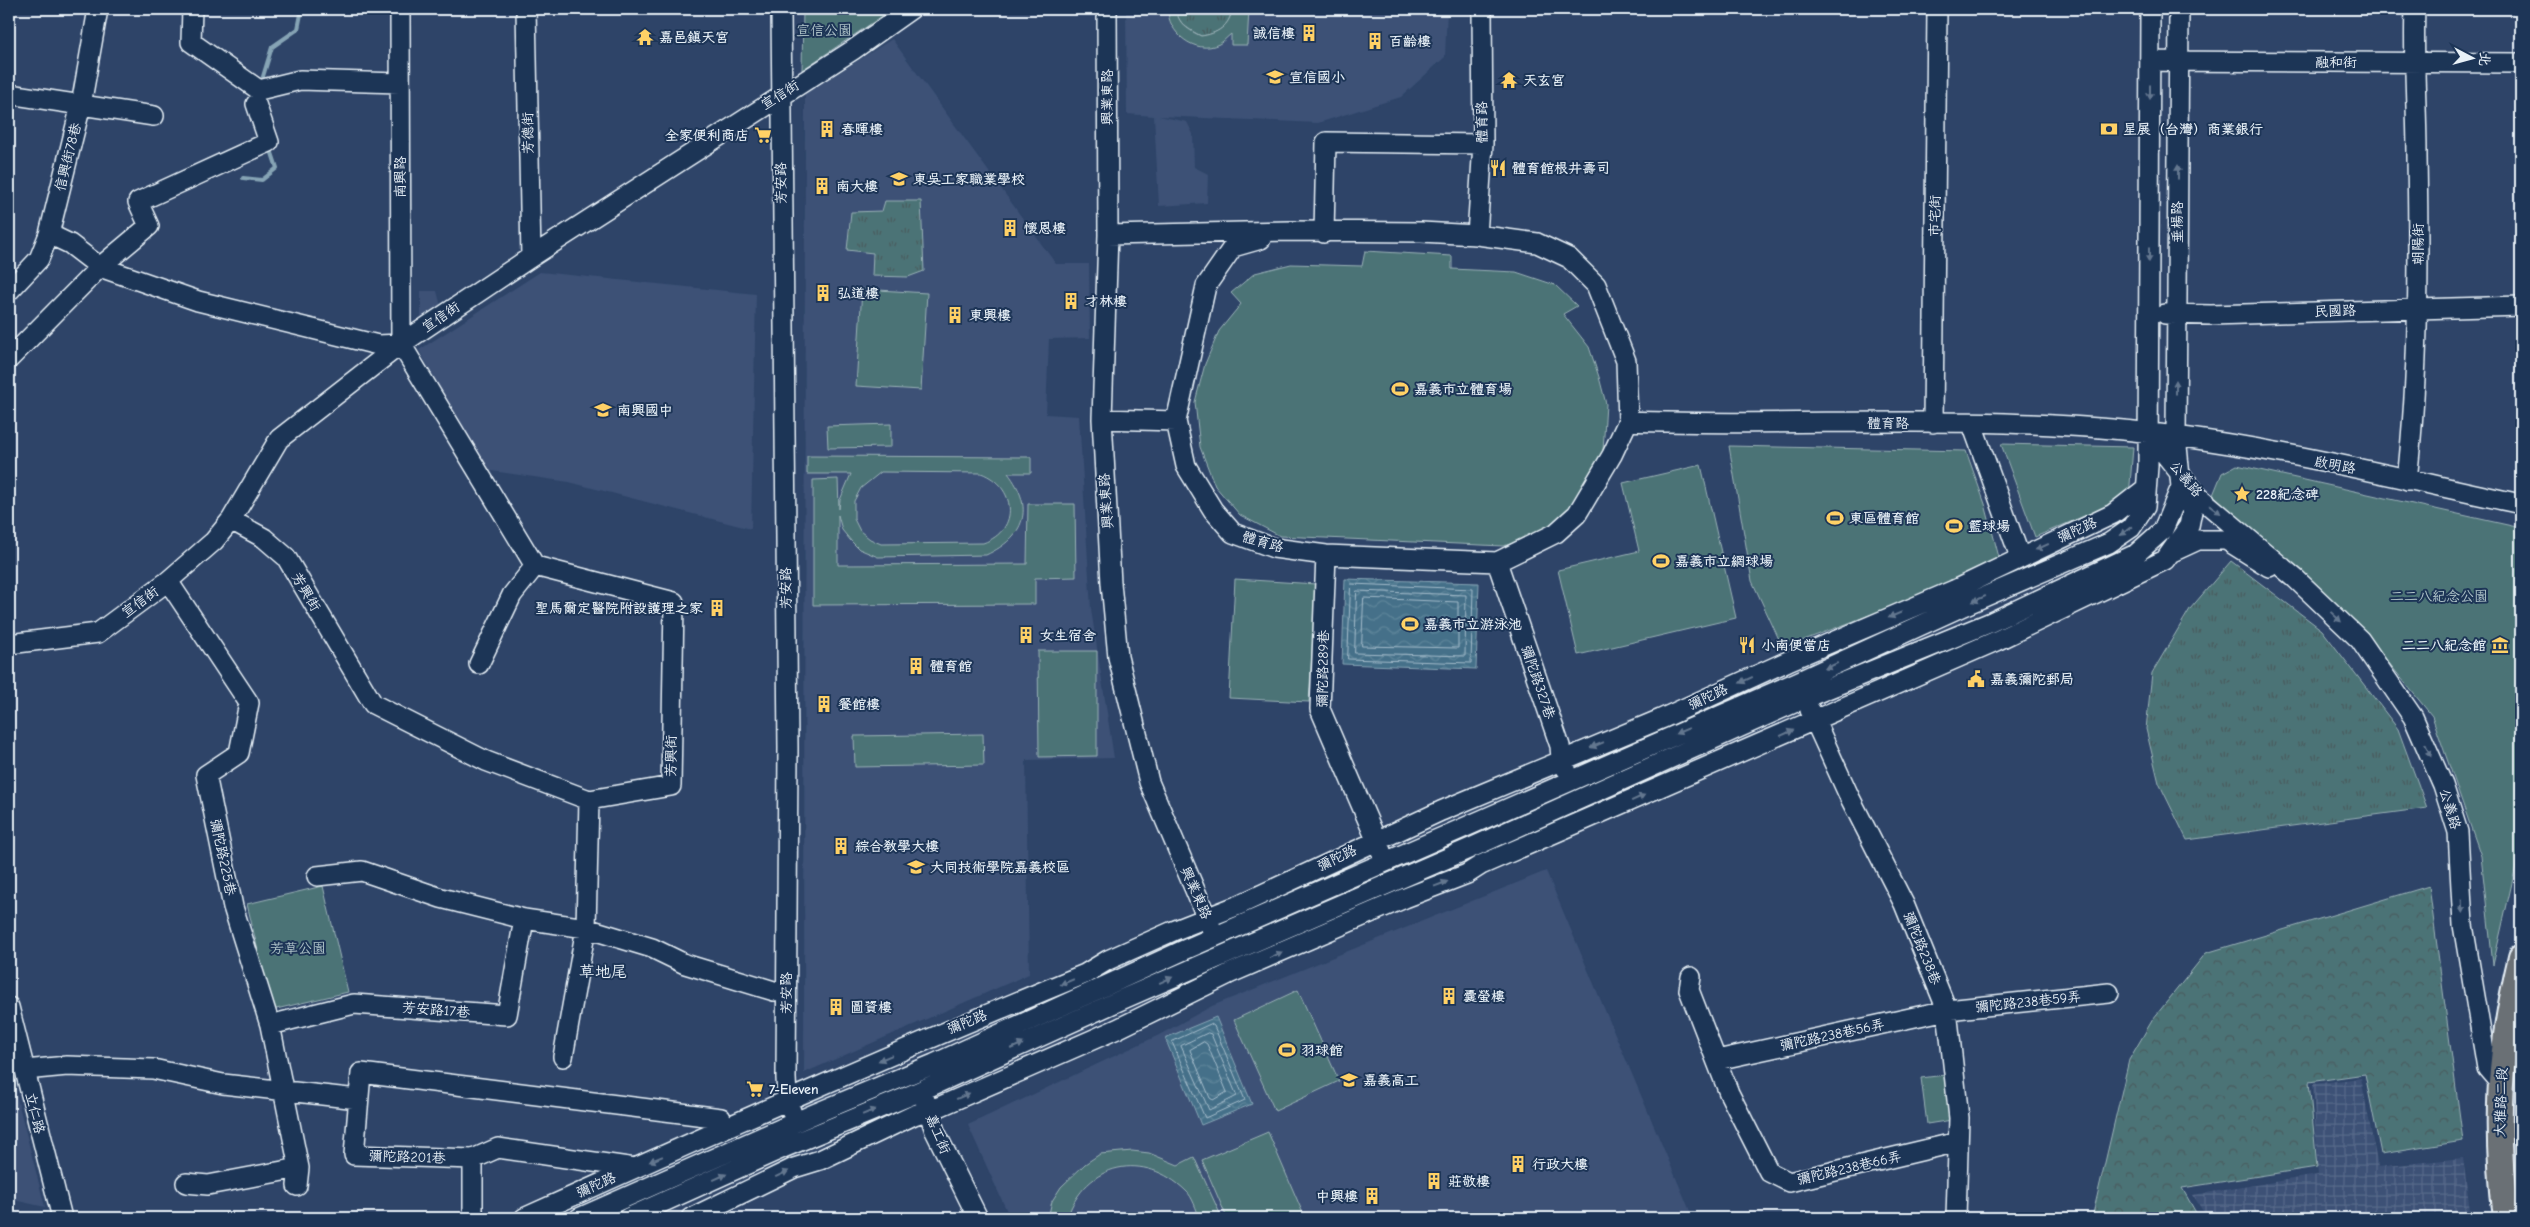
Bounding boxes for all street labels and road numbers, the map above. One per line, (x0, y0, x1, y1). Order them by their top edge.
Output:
street label: 融和街 (2315, 54, 2357, 71)
street label: 興業東路 (1099, 69, 1116, 125)
street label: 宣信街 (758, 77, 802, 113)
street label: 體育路 (1473, 101, 1491, 143)
street label: 芳德街 (519, 112, 537, 154)
street label: 信興街78巷 (51, 120, 85, 193)
street label: 南興路 (392, 156, 409, 198)
street label: 芳安路 (772, 162, 790, 204)
street label: 市宅街 (1926, 195, 1944, 237)
street label: 垂楊路 (2169, 201, 2186, 243)
street label: 朝陽街 (2410, 223, 2427, 265)
street label: 宣信街 (419, 298, 463, 336)
street label: 民國路 (2314, 302, 2356, 320)
street label: 體育路 (1867, 415, 1909, 432)
street label: 啟明路 (2313, 453, 2357, 477)
street label: 公義路 (2166, 457, 2206, 501)
street label: 興業東路 (1096, 472, 1116, 530)
street label: 彌陀路 (2054, 514, 2100, 546)
street label: 體育路 (1240, 528, 1286, 556)
street label: 芳安路 (777, 567, 795, 609)
street label: 芳興街 (288, 570, 324, 614)
street label: 宣信街 (118, 583, 162, 621)
street label: 彌陀路289巷 (1314, 629, 1332, 708)
street label: 彌陀路327巷 (1517, 643, 1559, 722)
street label: 彌陀路 (1685, 680, 1731, 714)
street label: 芳興街 (662, 735, 680, 777)
street label: 公義路 (2436, 786, 2464, 832)
street label: 彌陀路225巷 (207, 817, 240, 898)
street label: 彌陀路 (1314, 841, 1360, 875)
street label: 興業東路 (1177, 864, 1215, 922)
street label: 彌陀路238巷 (1900, 909, 1945, 988)
street label: 芳安路 (778, 972, 795, 1014)
street label: 彌陀路238巷59弄 (1974, 988, 2082, 1016)
street label: 芳安路17巷 (401, 999, 472, 1021)
street label: 彌陀路 (944, 1006, 990, 1038)
street label: 彌陀路238巷56弄 (1778, 1016, 1886, 1054)
street label: 大雅路二段 (2491, 1067, 2511, 1137)
street label: 立仁路 (22, 1091, 48, 1135)
street label: 嘉工街 (922, 1111, 954, 1157)
street label: 彌陀路201巷 (368, 1147, 447, 1167)
street label: 彌陀路238巷66弄 (1795, 1148, 1903, 1188)
street label: 彌陀路 (573, 1169, 619, 1201)

